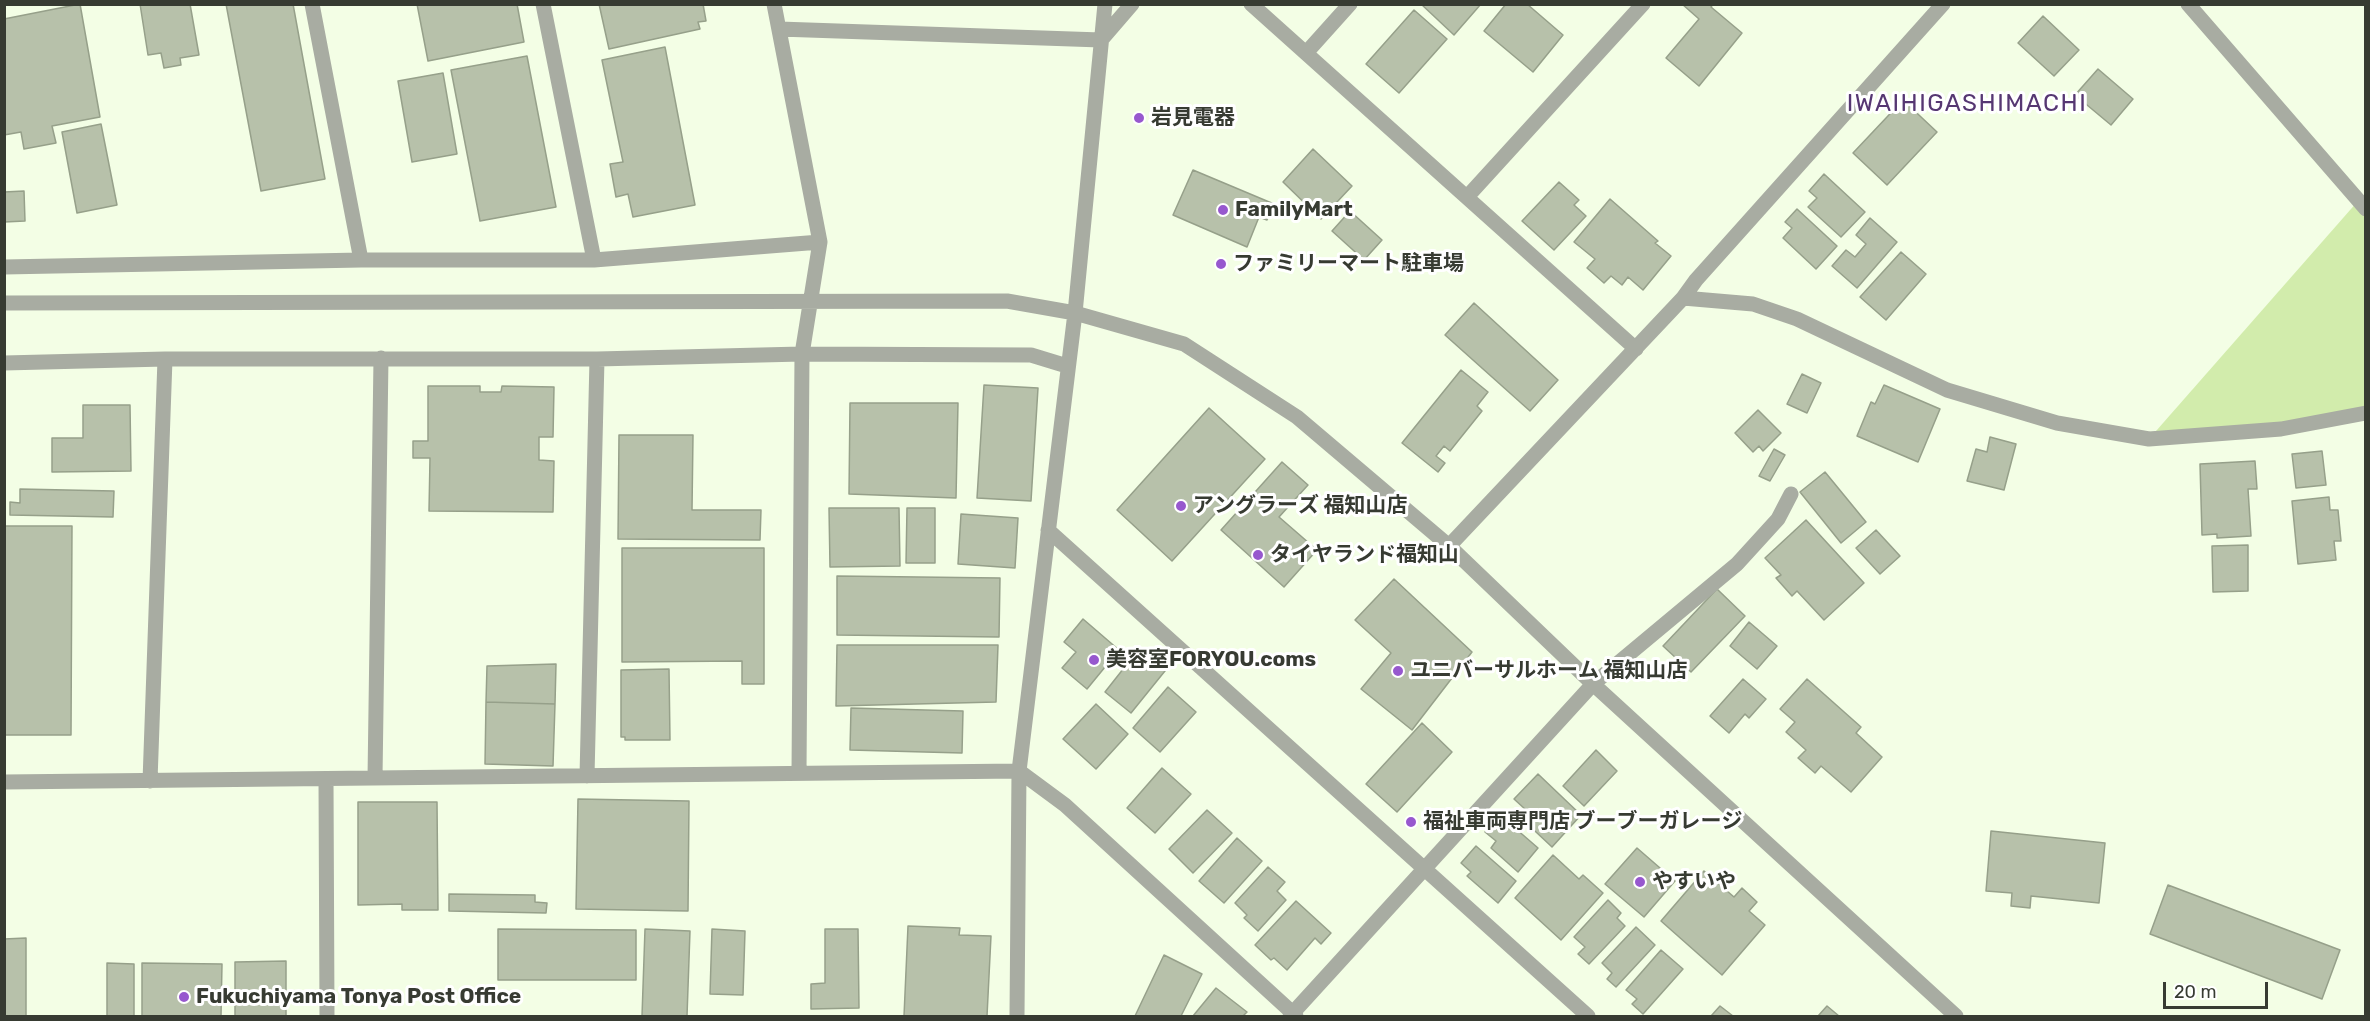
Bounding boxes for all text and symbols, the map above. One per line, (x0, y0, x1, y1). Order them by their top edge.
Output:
district label: IWAIHIGASHIMACHI (1847, 90, 2087, 118)
place label: 岩見電器 (1151, 105, 1235, 131)
marker: 岩見電器 (1132, 111, 1146, 125)
place label: FamilyMart (1235, 197, 1353, 223)
marker: FamilyMart (1216, 203, 1230, 217)
place label: ファミリーマート駐車場 (1233, 251, 1464, 277)
marker: ファミリーマート駐車場 (1214, 257, 1228, 271)
place label: アングラーズ 福知山店 (1193, 493, 1407, 519)
marker: アングラーズ 福知山店 (1174, 499, 1188, 513)
place label: タイヤランド福知山 (1270, 542, 1459, 568)
marker: タイヤランド福知山 (1251, 548, 1265, 562)
place label: 美容室FORYOU.coms (1106, 647, 1316, 673)
marker: 美容室FORYOU.coms (1087, 653, 1101, 667)
place label: ユニバーサルホーム 福知山店 (1410, 658, 1687, 684)
marker: ユニバーサルホーム 福知山店 (1391, 664, 1405, 678)
place label: 福祉車両専門店 ブーブーガレージ (1423, 809, 1742, 835)
marker: 福祉車両専門店 ブーブーガレージ (1404, 815, 1418, 829)
place label: やすいや (1652, 869, 1736, 895)
marker: やすいや (1633, 875, 1647, 889)
scale bar (2166, 970, 2271, 1008)
text: 20 m (2174, 981, 2216, 1003)
place label: Fukuchiyama Tonya Post Office (196, 984, 521, 1010)
marker: Fukuchiyama Tonya Post Office (177, 990, 191, 1004)

